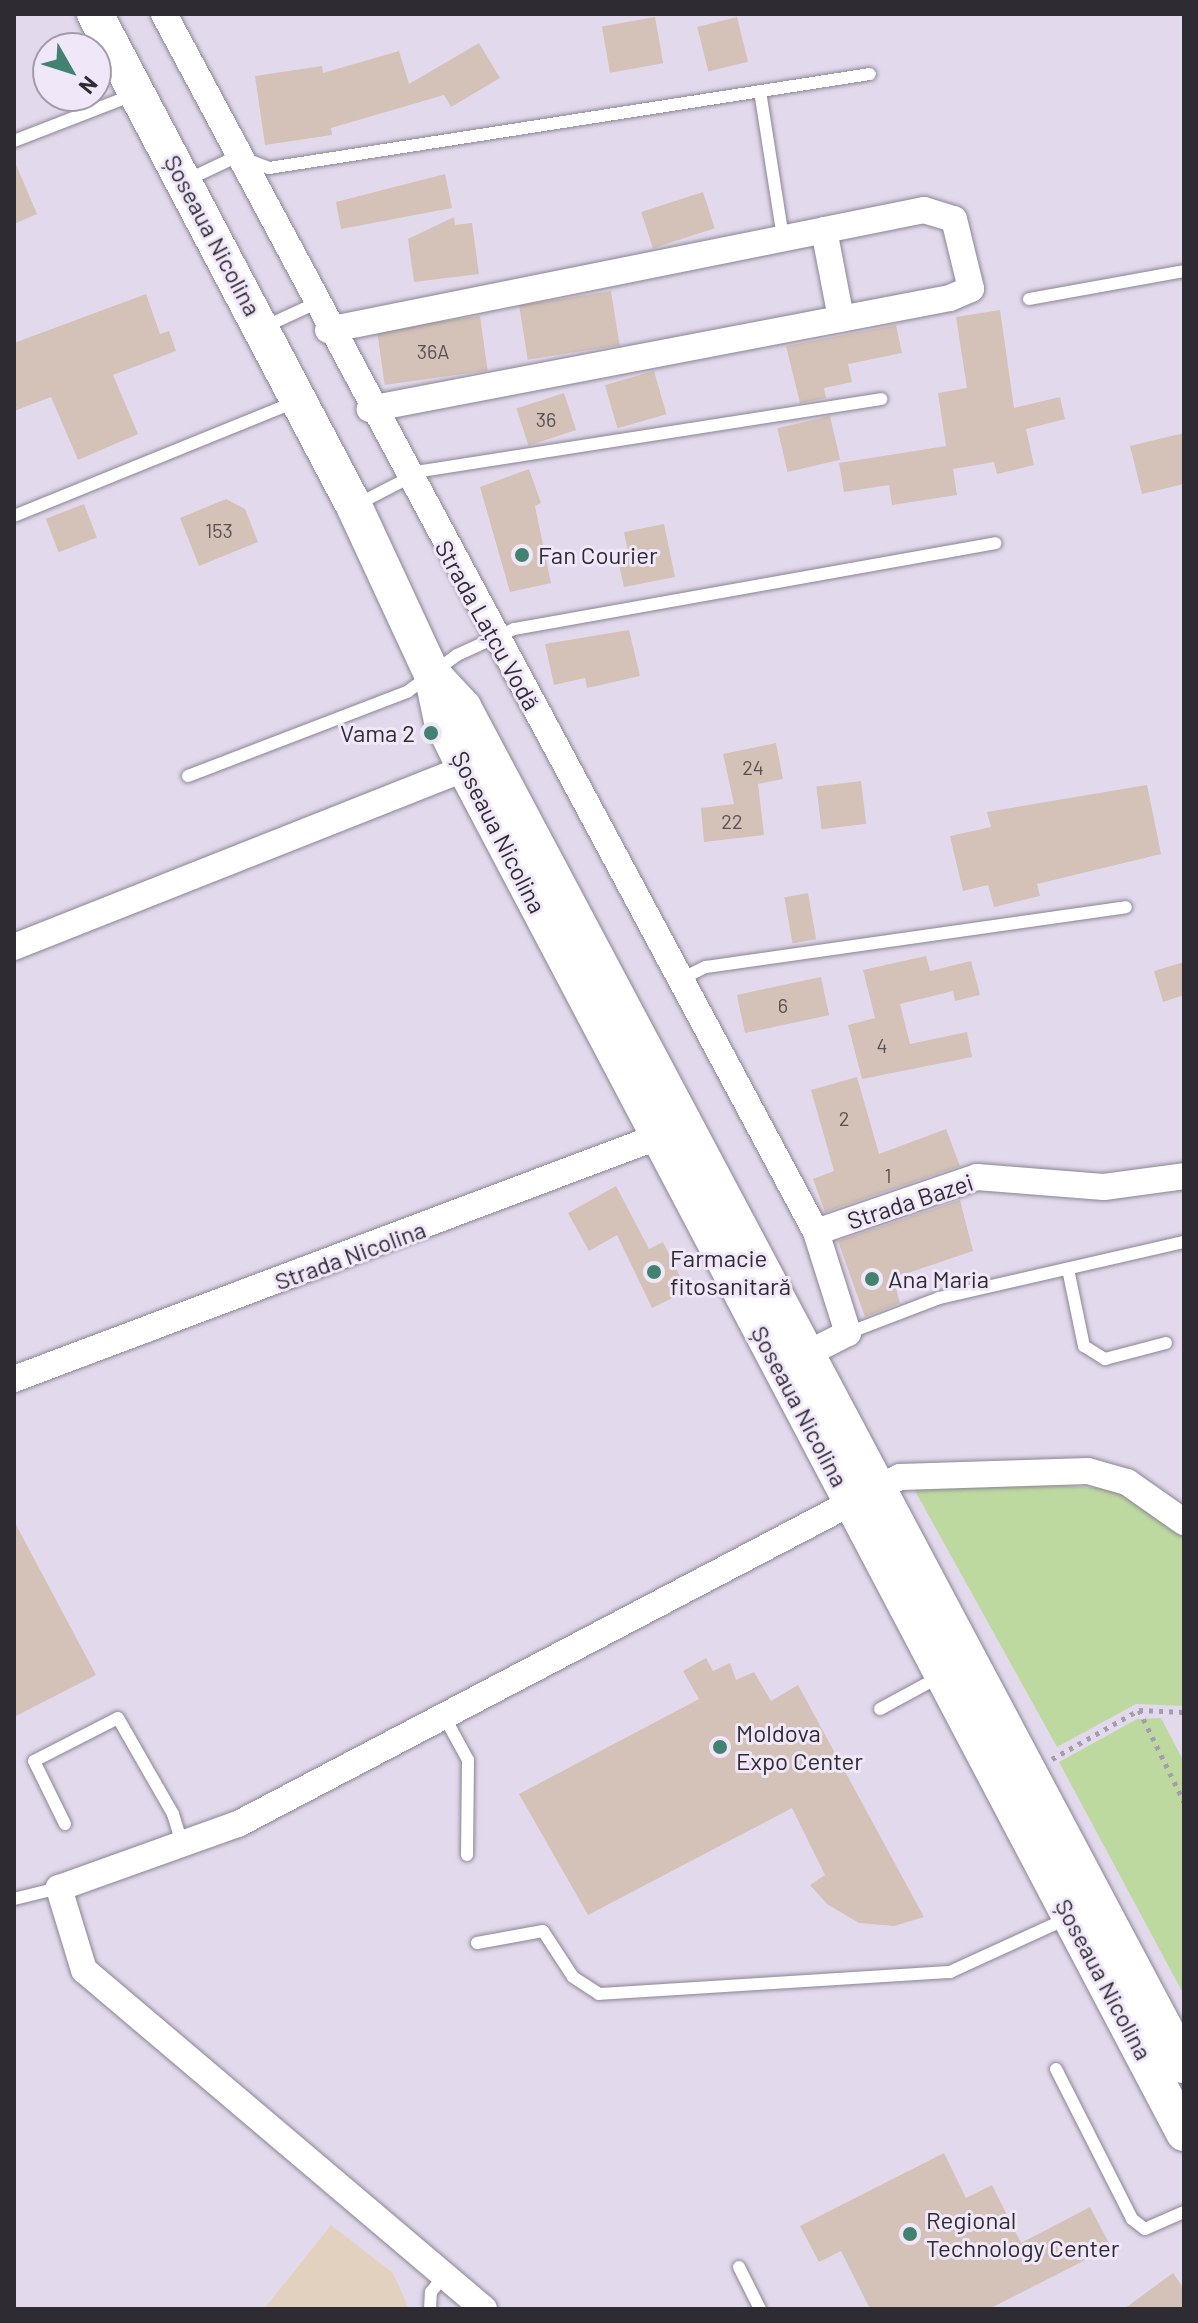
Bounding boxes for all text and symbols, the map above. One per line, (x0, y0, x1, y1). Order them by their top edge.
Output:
north arrow (32, 32, 112, 112)
text: N (74, 72, 104, 100)
street label: Șoseaua Nicolina (158, 150, 268, 320)
house number: 36A (417, 339, 449, 363)
house number: 36 (536, 407, 556, 431)
house number: 153 (205, 518, 233, 542)
street label: Strada Lațcu Vodă (429, 535, 547, 715)
place label: Fan Courier (538, 541, 658, 569)
marker: Fan Courier (513, 546, 531, 564)
place label: Vama 2 (340, 719, 415, 747)
marker: Vama 2 (422, 724, 440, 742)
street label: Șoseaua Nicolina (446, 746, 552, 918)
house number: 24 (742, 755, 764, 779)
house number: 22 (721, 809, 743, 833)
house number: 6 (778, 993, 788, 1017)
house number: 4 (876, 1033, 888, 1057)
house number: 2 (839, 1106, 849, 1130)
house number: 1 (885, 1163, 891, 1187)
street label: Strada Bazei (843, 1167, 977, 1235)
street label: Strada Nicolina (271, 1214, 429, 1296)
place label: Farmacie fitosanitară (670, 1244, 791, 1300)
marker: Farmacie fitosanitară (645, 1263, 663, 1281)
place label: Ana Maria (888, 1265, 989, 1293)
marker: Ana Maria (863, 1270, 881, 1288)
street label: Șoseaua Nicolina (745, 1321, 855, 1491)
place label: Moldova Expo Center (736, 1719, 863, 1775)
marker: Moldova Expo Center (711, 1738, 729, 1756)
street label: Șoseaua Nicolina (1049, 1894, 1159, 2064)
place label: Regional Technology Center (926, 2206, 1120, 2262)
marker: Regional Technology Center (901, 2225, 919, 2243)

